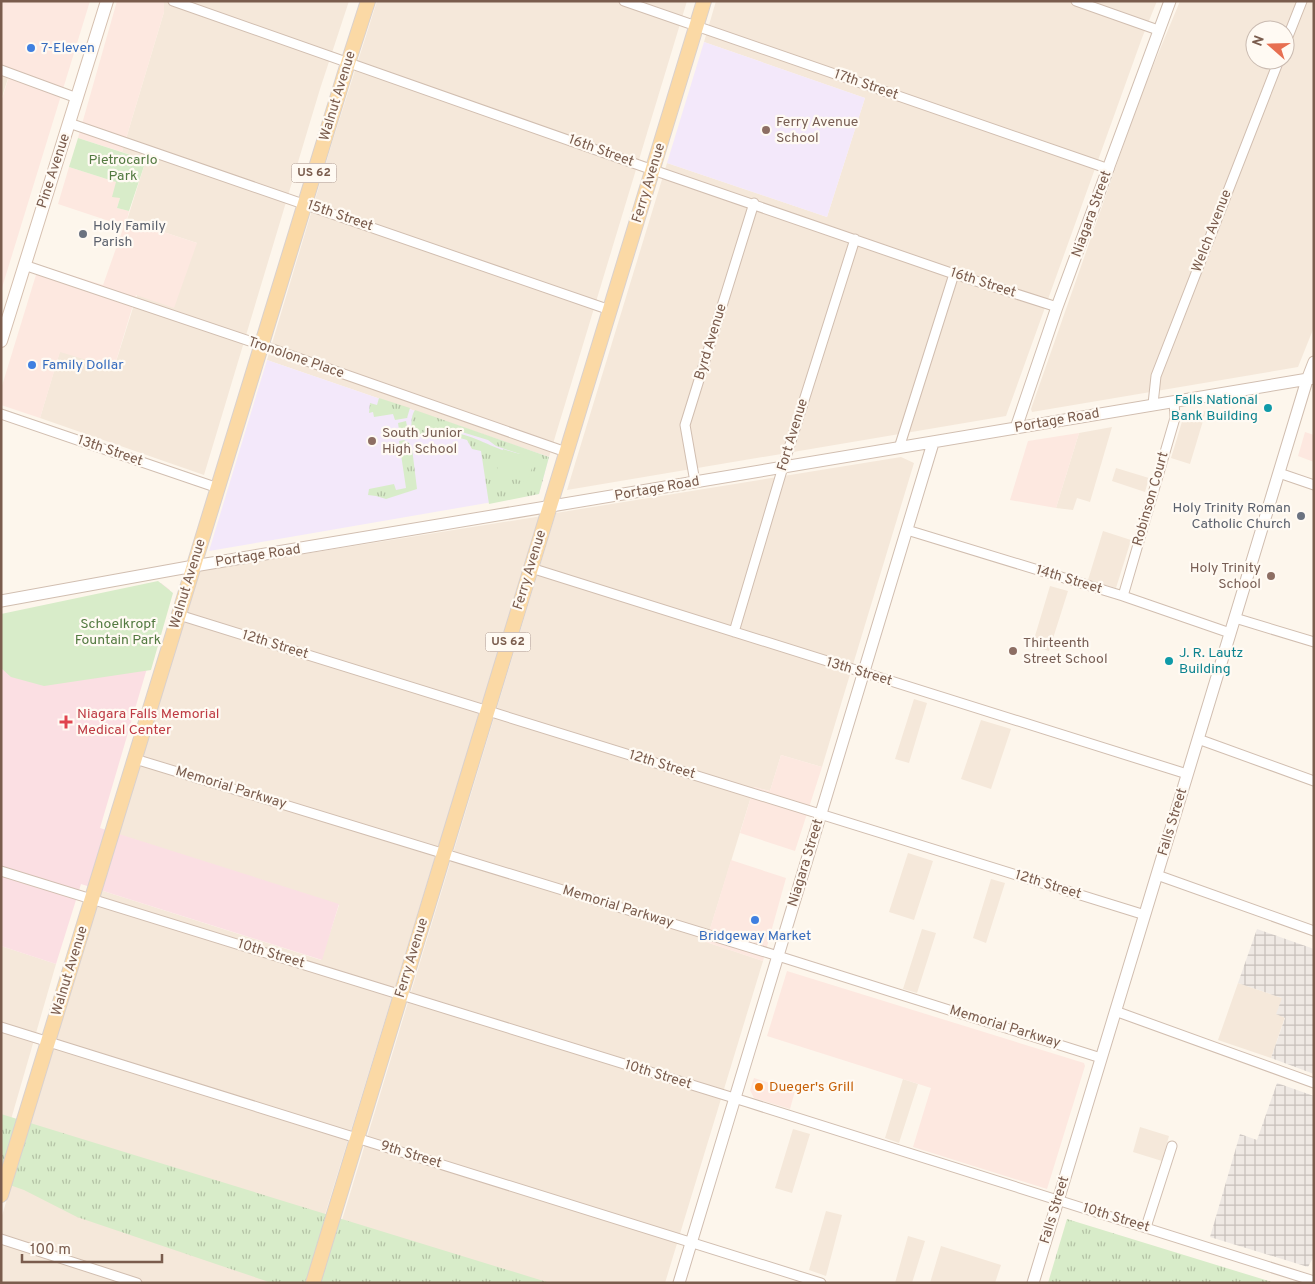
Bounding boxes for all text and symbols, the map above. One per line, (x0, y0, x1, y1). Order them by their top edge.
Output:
north arrow (1245, 20, 1295, 70)
text: N (1249, 33, 1269, 49)
place label: 7-Eleven (41, 40, 95, 57)
marker: 7-Eleven (25, 42, 37, 54)
street label: Walnut Avenue (316, 49, 360, 143)
street label: 17th Street (832, 66, 900, 104)
place label: Ferry Avenue School (776, 114, 858, 147)
marker: Ferry Avenue School (760, 124, 772, 136)
street label: Pine Avenue (34, 131, 74, 211)
street label: 16th Street (566, 131, 636, 171)
street label: Ferry Avenue (629, 141, 669, 225)
park label: Pietrocarlo Park (89, 152, 158, 185)
road number: US 62 (292, 164, 336, 182)
street label: Niagara Street (1068, 168, 1116, 260)
street label: Welch Avenue (1188, 187, 1236, 275)
street label: 15th Street (305, 197, 375, 235)
place label: Holy Family Parish (93, 218, 166, 251)
marker: Holy Family Parish (77, 228, 89, 240)
street label: 16th Street (948, 264, 1018, 302)
street label: Byrd Avenue (691, 302, 731, 382)
street label: Tronolone Place (246, 334, 346, 382)
place label: Family Dollar (42, 357, 124, 374)
marker: Family Dollar (26, 359, 38, 371)
place label: Falls National Bank Building (1171, 392, 1258, 425)
street label: Fort Avenue (774, 397, 812, 473)
marker: Falls National Bank Building (1262, 402, 1274, 414)
street label: Portage Road (1013, 405, 1101, 437)
place label: South Junior High School (382, 425, 463, 458)
street label: 13th Street (75, 432, 145, 470)
marker: South Junior High School (366, 435, 378, 447)
street label: Robinson Court (1129, 450, 1173, 548)
street label: Portage Road (613, 473, 701, 505)
place label: Holy Trinity Roman Catholic Church (1172, 500, 1291, 533)
marker: Holy Trinity Roman Catholic Church (1295, 510, 1307, 522)
street label: Ferry Avenue (510, 528, 550, 612)
street label: Walnut Avenue (166, 537, 210, 631)
street label: Portage Road (214, 541, 302, 571)
place label: Holy Trinity School (1190, 560, 1261, 593)
street label: 14th Street (1034, 562, 1104, 598)
marker: Holy Trinity School (1265, 570, 1277, 582)
park label: Schoelkropf Fountain Park (75, 616, 161, 649)
street label: 12th Street (240, 627, 310, 663)
road number: US 62 (486, 632, 530, 652)
place label: Thirteenth Street School (1023, 635, 1108, 668)
marker: Thirteenth Street School (1007, 645, 1019, 657)
place label: J. R. Lautz Building (1179, 645, 1243, 678)
street label: 13th Street (824, 654, 894, 690)
marker: J. R. Lautz Building (1163, 655, 1175, 667)
place label: Niagara Falls Memorial Medical Center (77, 706, 219, 739)
marker: Niagara Falls Memorial Medical Center (59, 715, 73, 729)
street label: 12th Street (627, 747, 697, 783)
street label: Memorial Parkway (173, 763, 289, 813)
street label: Falls Street (1155, 786, 1191, 858)
street label: Niagara Street (785, 817, 827, 909)
street label: 12th Street (1013, 867, 1083, 903)
street label: Memorial Parkway (560, 882, 676, 932)
marker: Bridgeway Market (749, 914, 761, 926)
street label: Ferry Avenue (392, 916, 432, 1000)
street label: Walnut Avenue (48, 924, 92, 1018)
place label: Bridgeway Market (699, 928, 811, 945)
street label: 10th Street (236, 936, 306, 972)
street label: Memorial Parkway (947, 1002, 1063, 1052)
street label: 10th Street (623, 1057, 693, 1093)
place label: Dueger's Grill (769, 1079, 854, 1096)
marker: Dueger's Grill (753, 1081, 765, 1093)
street label: 9th Street (378, 1138, 444, 1172)
street label: Falls Street (1037, 1174, 1073, 1246)
street label: 10th Street (1081, 1200, 1151, 1236)
scale bar (22, 1232, 162, 1264)
text: 100 m (30, 1241, 71, 1260)

